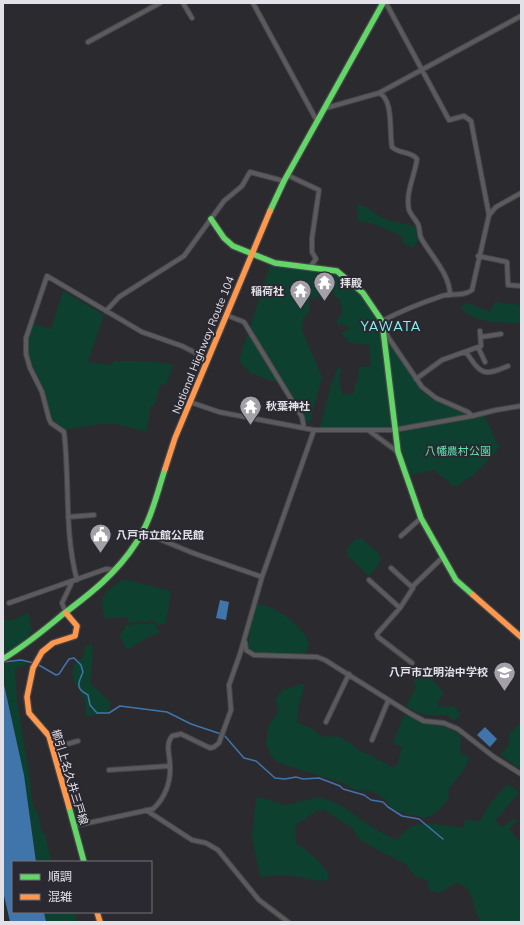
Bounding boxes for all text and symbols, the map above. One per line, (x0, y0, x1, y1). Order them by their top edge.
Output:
temple icon: 拝殿 (311, 270, 337, 303)
street label: National Highway Route 104 (169, 274, 237, 416)
place label: 拝殿 (340, 276, 362, 290)
temple icon: 稲荷社 (287, 278, 313, 311)
place label: 稲荷社 (251, 284, 284, 298)
district label: YAWATA (360, 318, 421, 334)
temple icon: 秋葉神社 (237, 393, 263, 426)
place label: 秋葉神社 (266, 399, 310, 413)
park label: 八幡農村公園 (425, 444, 491, 458)
public building icon: 八戸市立館公民館 (87, 522, 113, 555)
place label: 八戸市立館公民館 (116, 528, 204, 542)
school or university icon: 八戸市立明治中学校 (491, 659, 517, 692)
place label: 八戸市立明治中学校 (389, 665, 488, 679)
street label: 櫛引上名久井三戸線 (49, 728, 91, 826)
legend (12, 861, 152, 913)
text: 順調 (48, 869, 72, 884)
text: 混雑 (48, 889, 72, 904)

